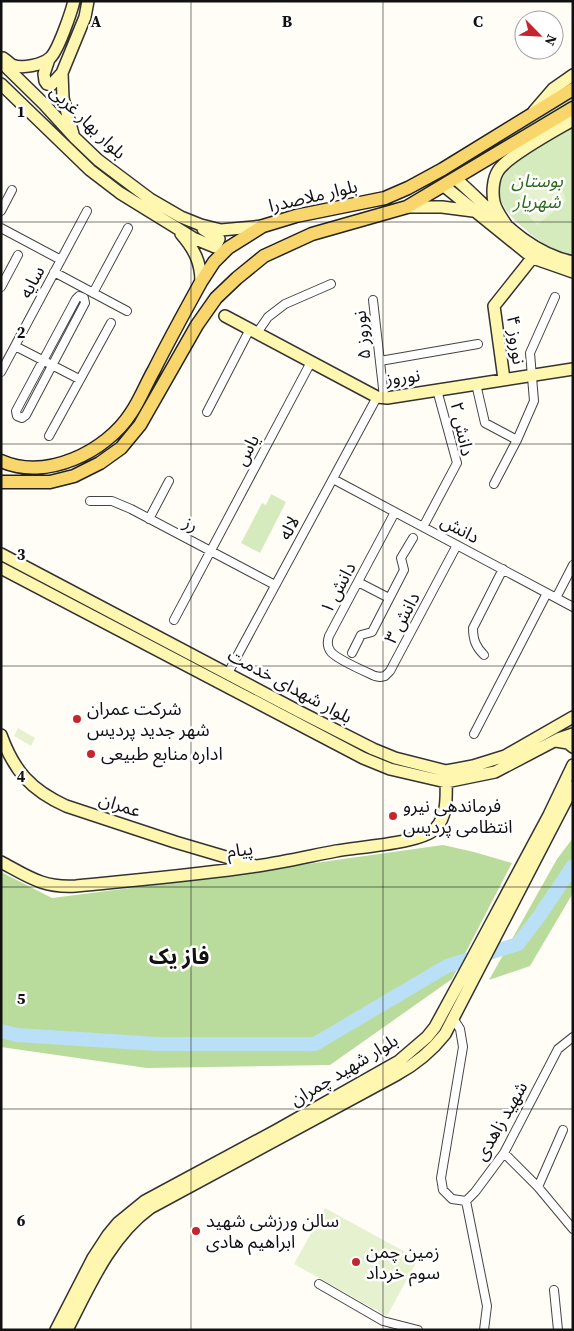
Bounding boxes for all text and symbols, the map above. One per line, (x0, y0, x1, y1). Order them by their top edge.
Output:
text: A (91, 10, 102, 32)
text: B (282, 10, 293, 32)
text: C (473, 10, 483, 32)
north arrow (514, 10, 564, 60)
text: N (540, 32, 562, 49)
street label: بلوار بهار غربی (45, 79, 132, 165)
text: 1 (17, 100, 25, 122)
park label: بوستان شهریار (511, 168, 563, 214)
street label: بلوار ملاصدرا (266, 173, 360, 218)
street label: سایه (13, 261, 50, 302)
street label: نوروز ۵ (347, 309, 377, 361)
street label: نوروز ۴ (501, 314, 532, 366)
text: 2 (17, 321, 26, 343)
street label: نوروز (383, 362, 422, 391)
street label: دانش ۲ (445, 399, 480, 458)
street label: یاس (228, 430, 265, 470)
street label: دانش (436, 508, 484, 549)
street label: رز (179, 509, 203, 538)
street label: لاله (272, 511, 305, 544)
text: 3 (17, 543, 26, 565)
street label: دانش ۱ (314, 558, 362, 618)
street label: دانش ۳ (378, 588, 426, 648)
street label: بلوار شهدای خدمت (223, 642, 357, 729)
place label: شرکت عمران شهر جدید پردیس (87, 696, 210, 742)
marker: شرکت عمران شهر جدید پردیس (71, 713, 83, 725)
place label: اداره منابع طبیعی (101, 741, 223, 768)
marker: اداره منابع طبیعی (85, 748, 97, 760)
text: 4 (17, 765, 26, 787)
street label: عمران (96, 786, 144, 823)
place label: فرماندهی نیرو انتظامی پردیس (403, 793, 513, 839)
marker: فرماندهی نیرو انتظامی پردیس (387, 810, 399, 822)
street label: پیام (225, 836, 255, 865)
district label: فاز یک (149, 941, 209, 971)
text: 5 (17, 987, 26, 1009)
street label: بلوار شهید چمران (285, 1027, 402, 1112)
street label: شهید زاهدی (468, 1077, 533, 1165)
place label: سالن ورزشی شهید ابراهیم هادی (206, 1208, 339, 1255)
text: 6 (17, 1209, 26, 1231)
marker: سالن ورزشی شهید ابراهیم هادی (190, 1225, 202, 1237)
place label: زمین چمن سوم خرداد (366, 1239, 440, 1287)
marker: زمین چمن سوم خرداد (350, 1256, 362, 1268)

